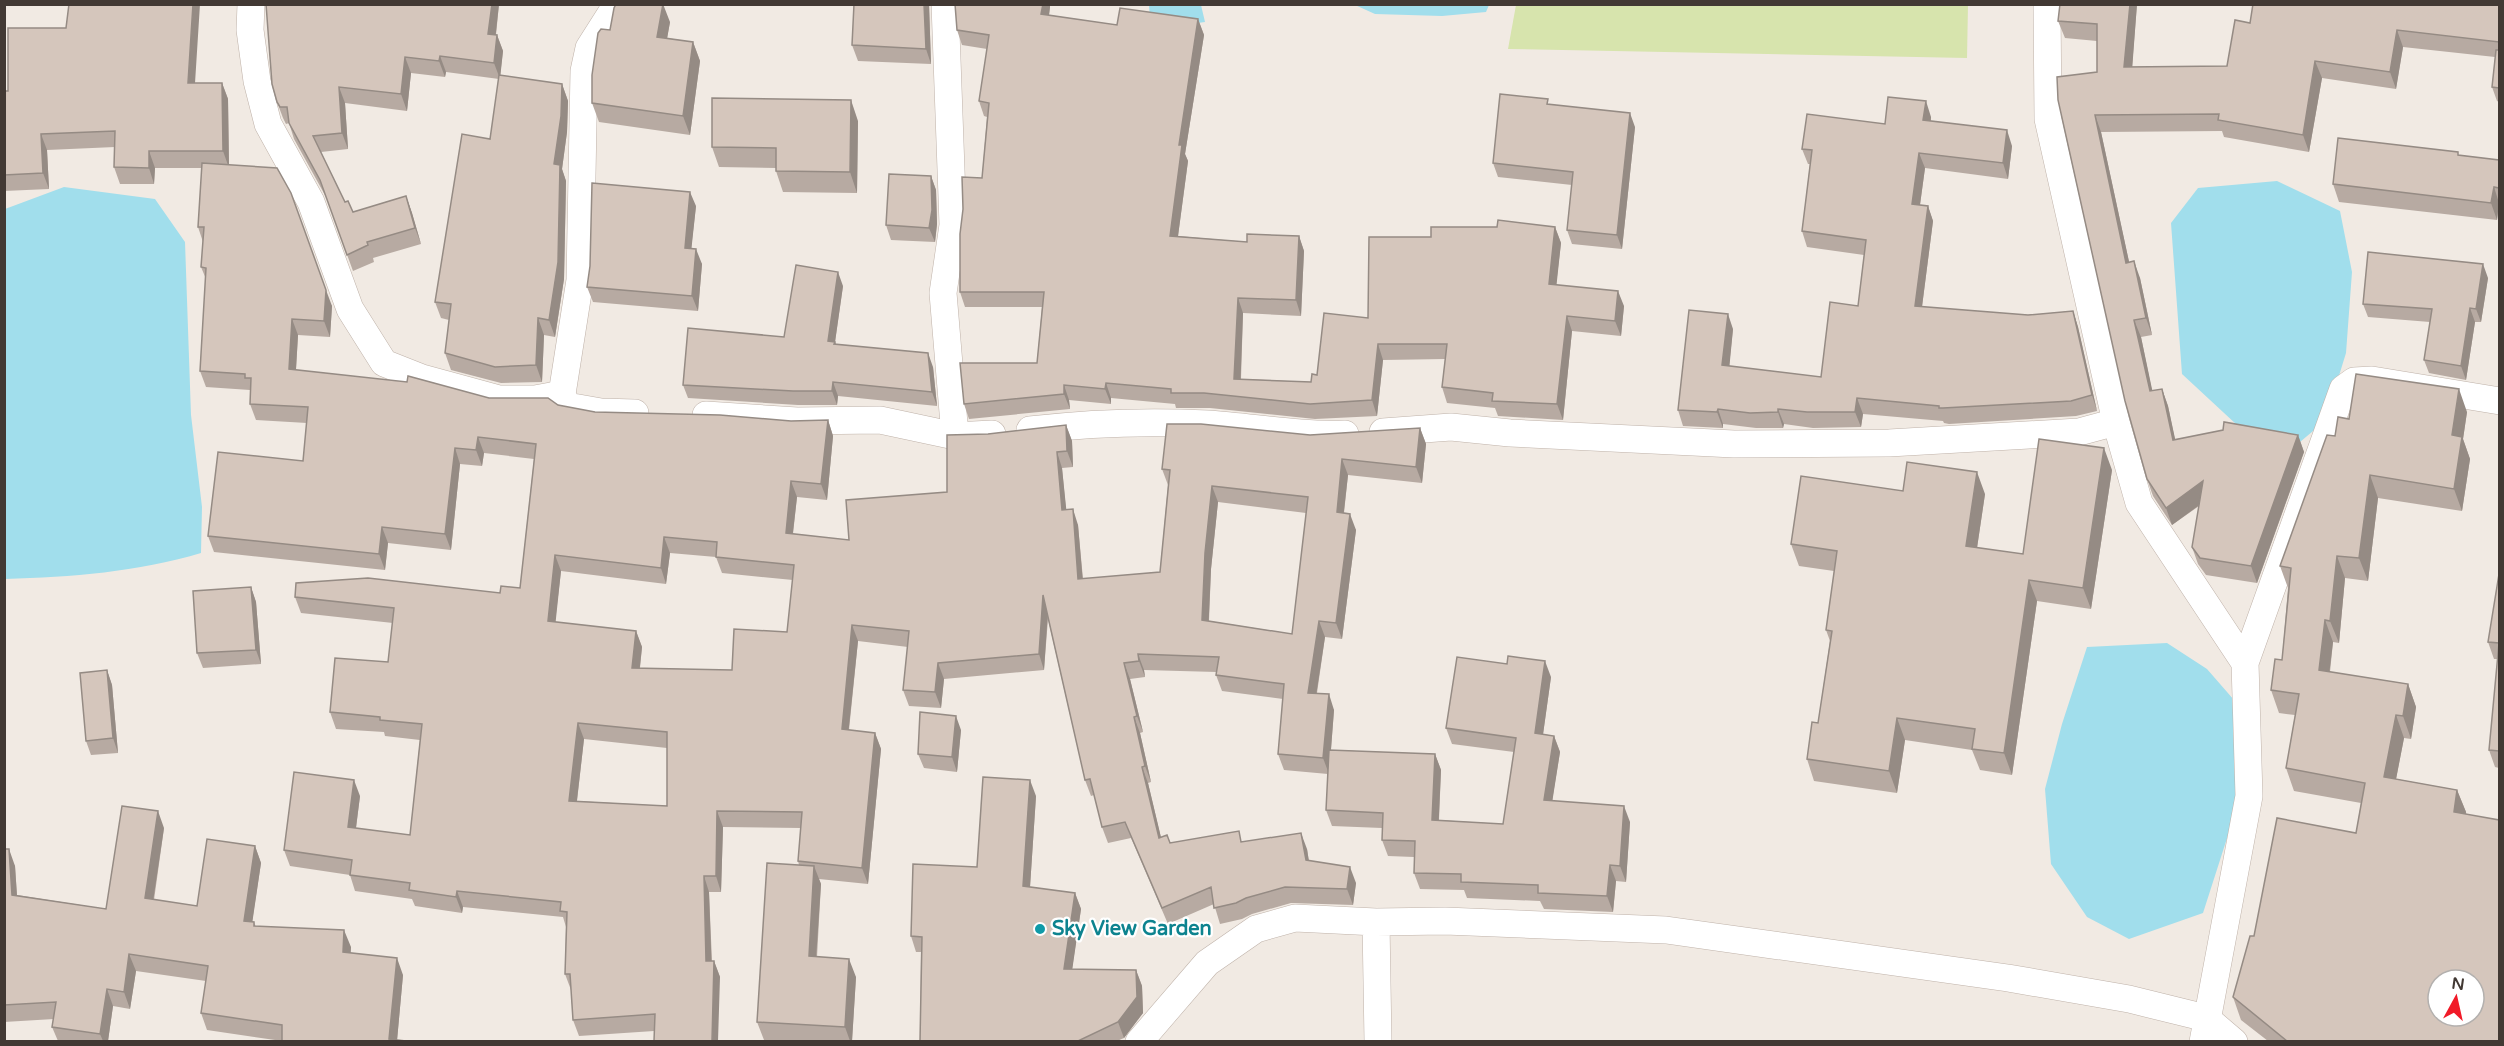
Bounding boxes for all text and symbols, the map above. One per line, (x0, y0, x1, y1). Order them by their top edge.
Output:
place label: Sky View Garden (1052, 917, 1212, 941)
marker: Sky View Garden (1033, 922, 1047, 936)
north arrow (2426, 968, 2486, 1028)
text: N (2450, 973, 2466, 995)

